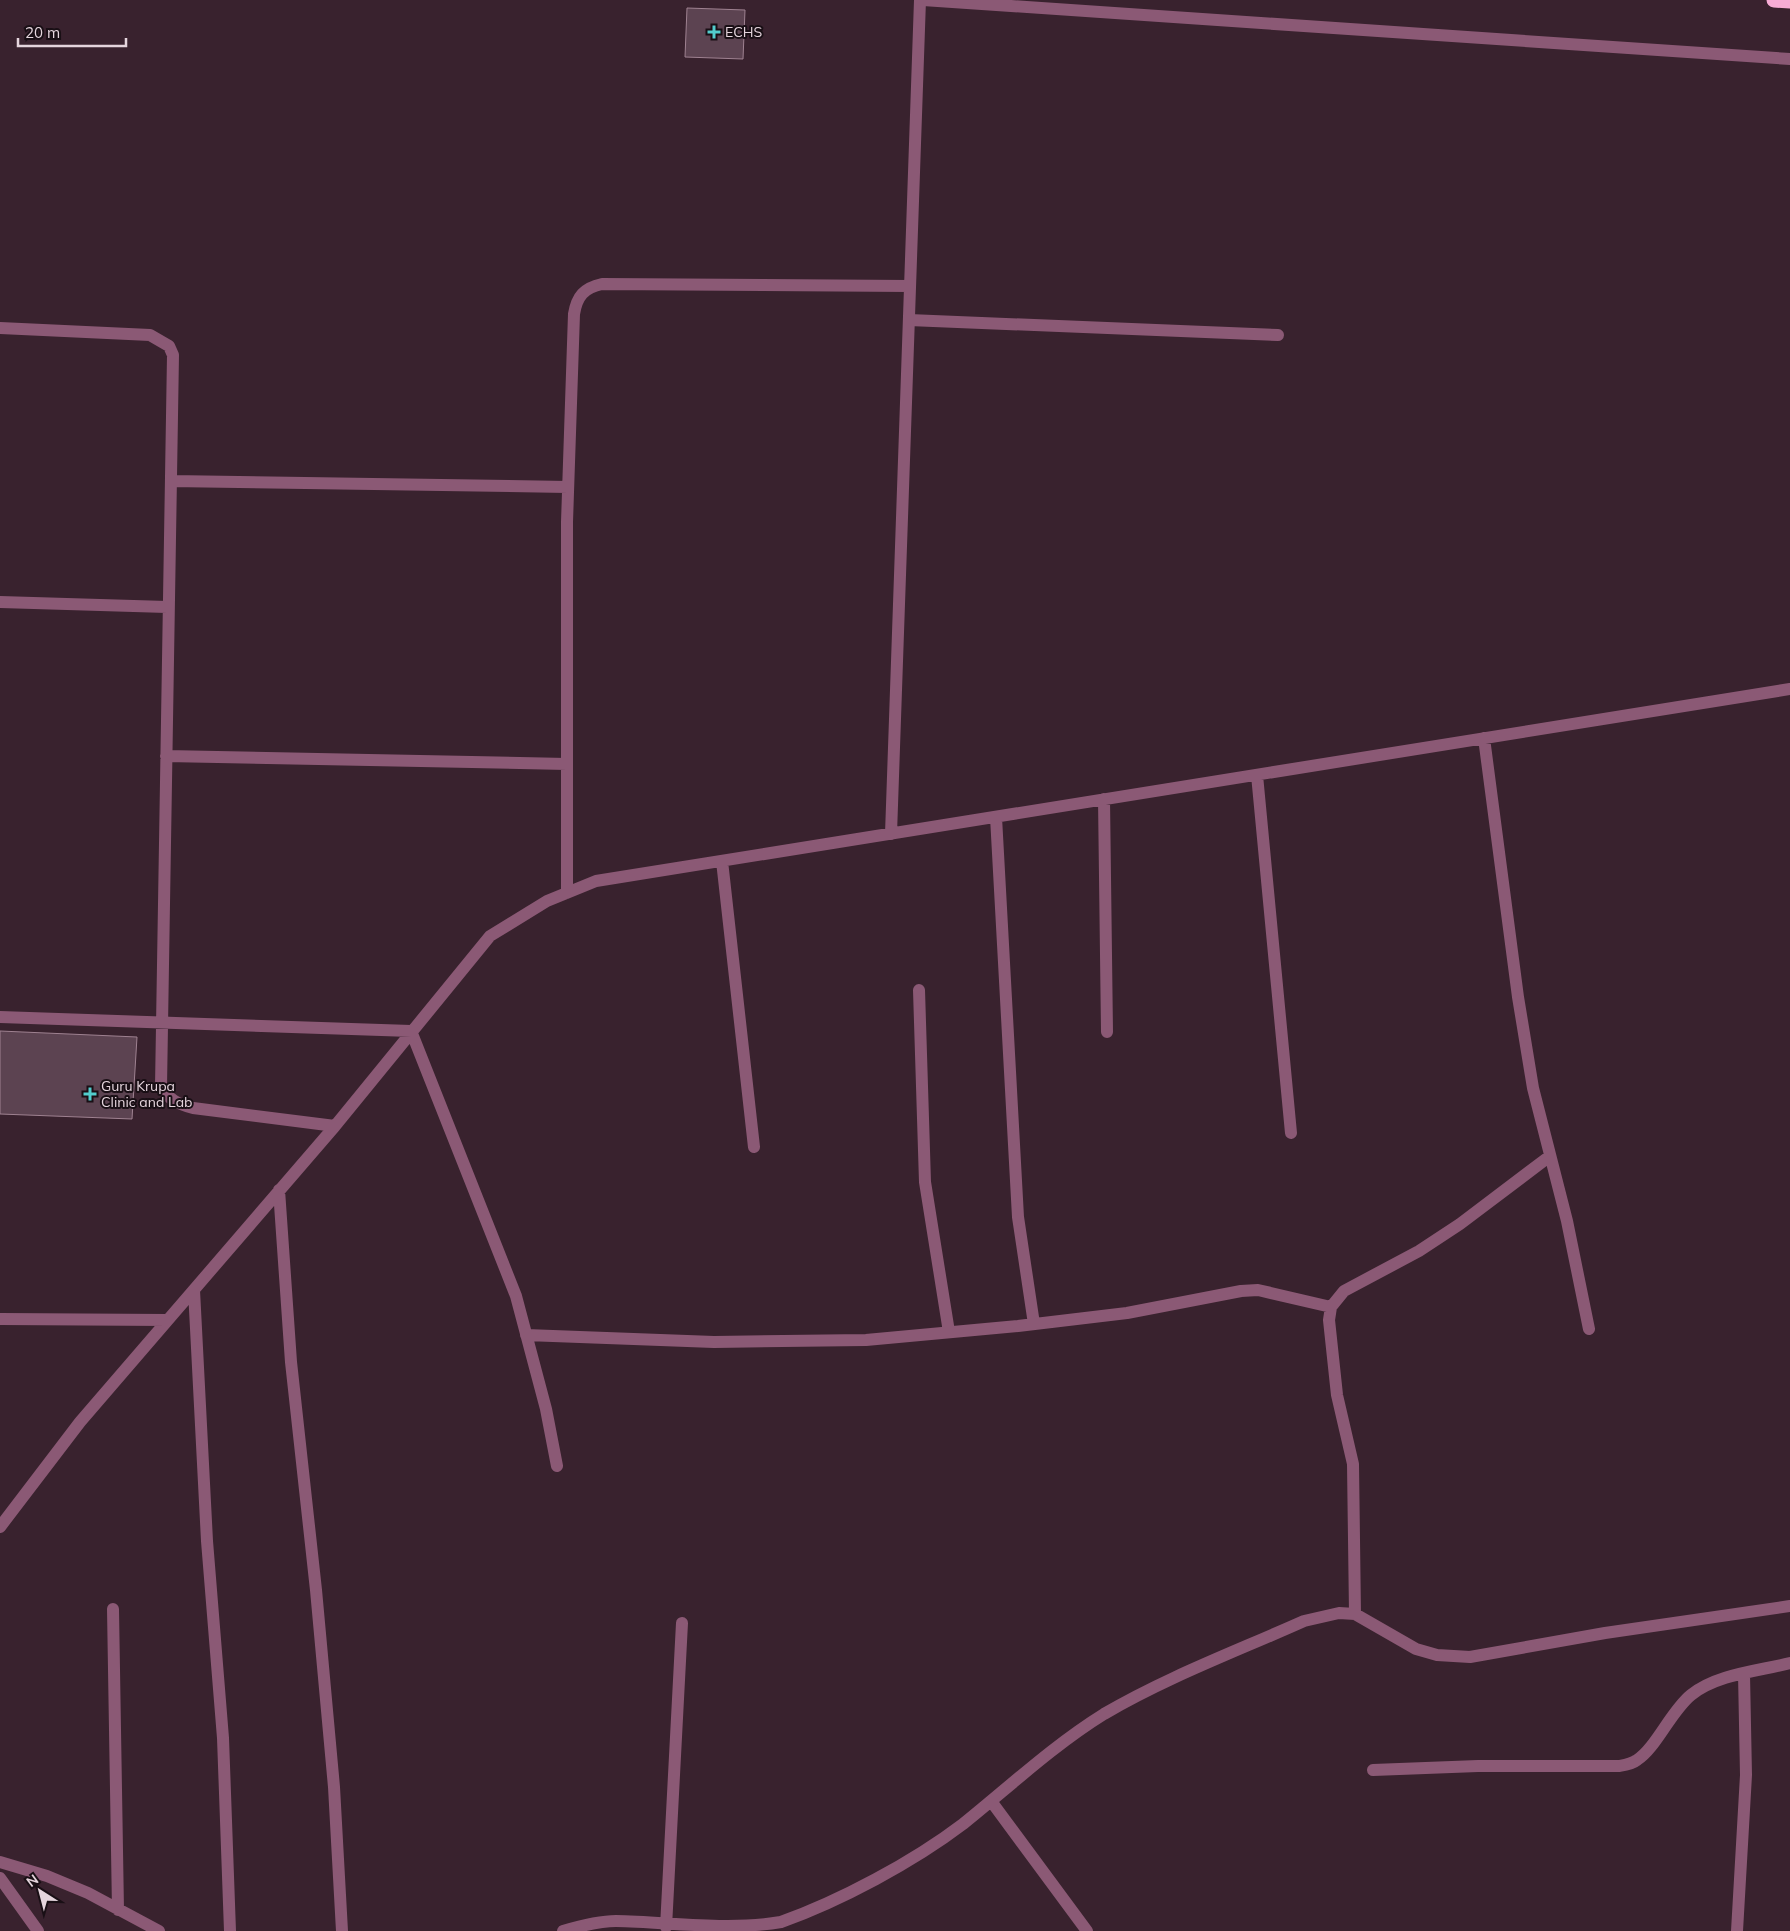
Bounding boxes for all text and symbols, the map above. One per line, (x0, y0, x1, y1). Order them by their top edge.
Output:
scale bar (18, 15, 125, 47)
text: 20 m (25, 23, 60, 42)
place label: ECHS (725, 23, 762, 41)
marker: ECHS (707, 25, 721, 39)
place label: Guru Krupa Clinic and Lab (101, 1077, 192, 1111)
marker: Guru Krupa Clinic and Lab (83, 1087, 97, 1101)
north arrow (15, 1866, 65, 1916)
text: N (23, 1870, 42, 1891)

